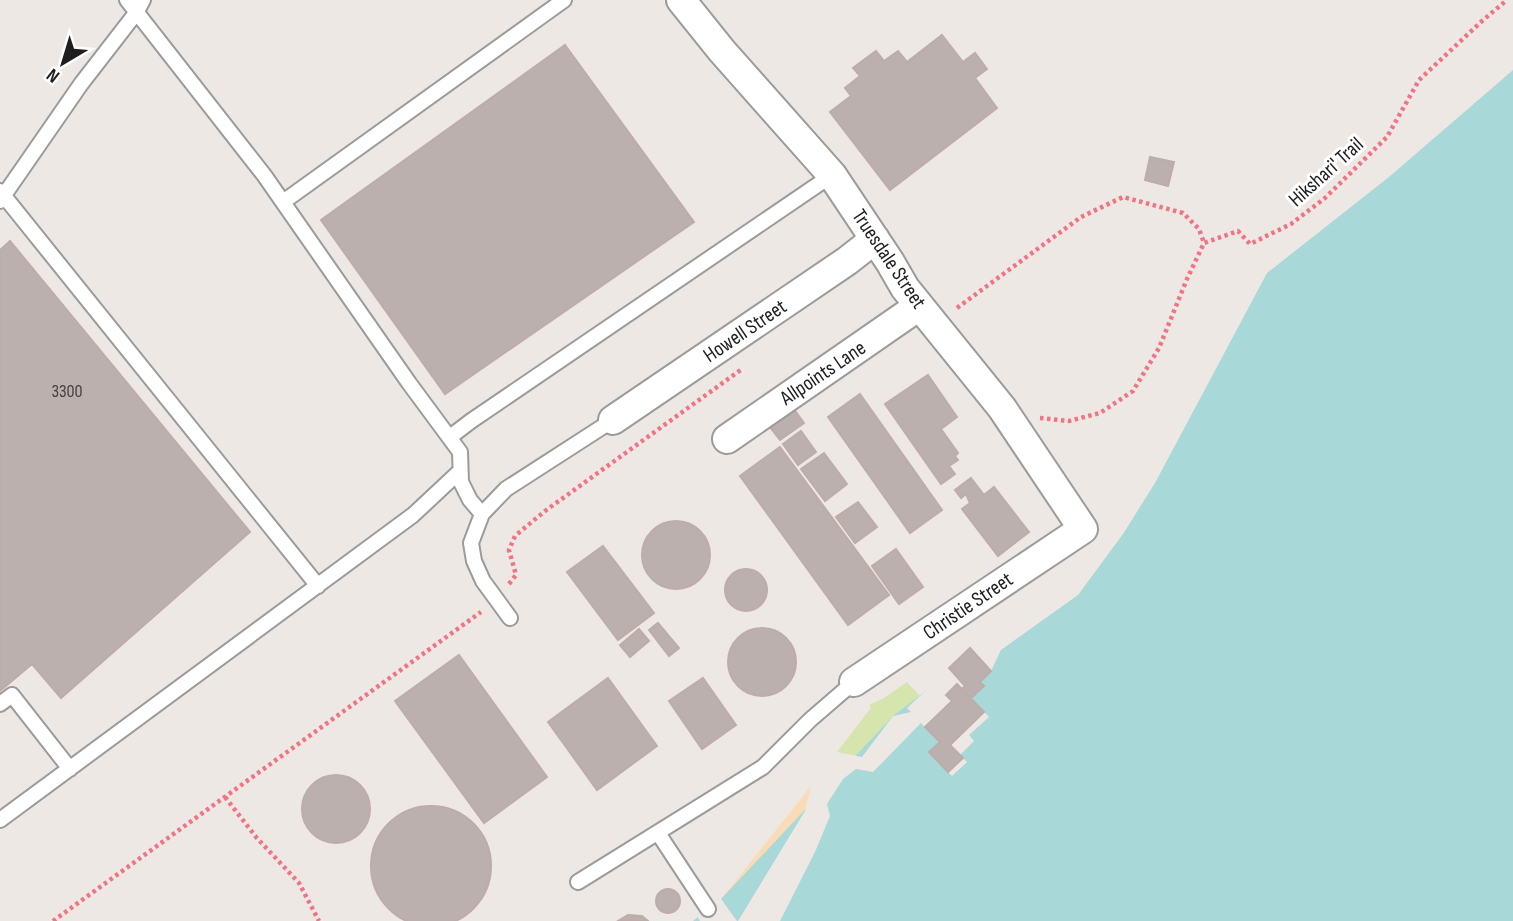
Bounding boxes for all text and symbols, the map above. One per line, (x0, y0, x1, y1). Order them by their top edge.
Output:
north arrow (28, 28, 98, 98)
text: N (42, 63, 65, 87)
street label: Hikshari' Trail (1283, 132, 1369, 212)
street label: Truesdale Street (847, 205, 931, 313)
street label: Howell Street (699, 294, 791, 368)
street label: Allpoints Lane (775, 335, 871, 411)
house number: 3300 (51, 381, 83, 402)
street label: Christie Street (918, 567, 1018, 645)

